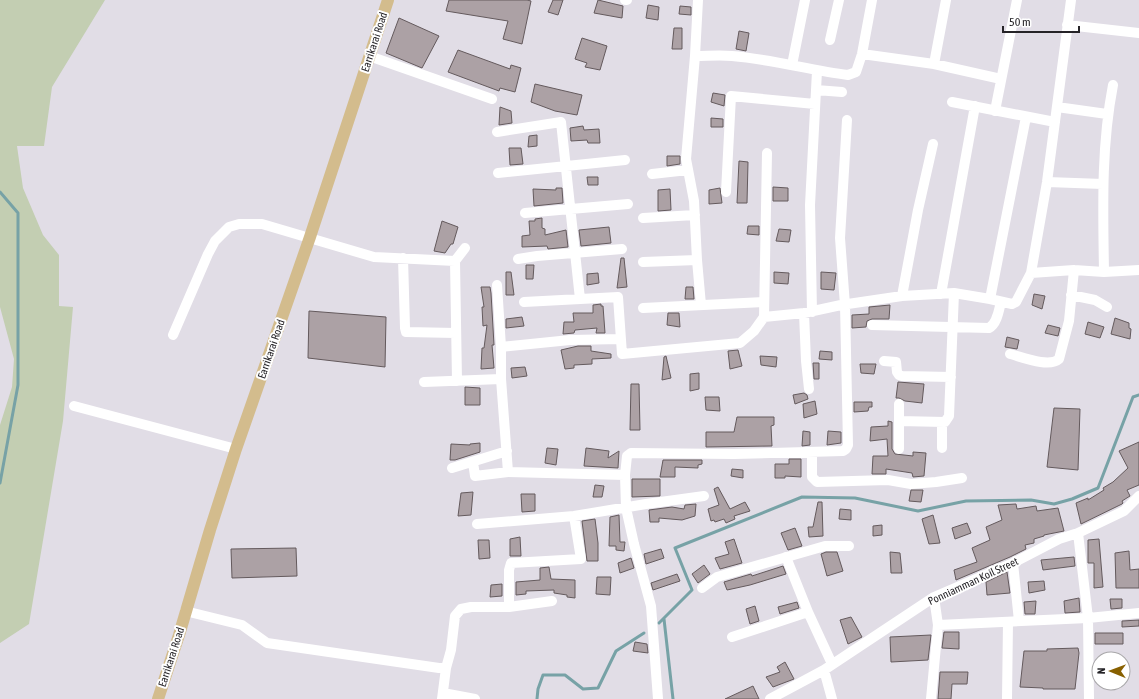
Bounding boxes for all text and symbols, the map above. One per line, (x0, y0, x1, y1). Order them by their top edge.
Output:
scale bar (1003, 8, 1079, 34)
street label: Earrikarai Road (359, 11, 389, 73)
text: 50 m (1009, 15, 1031, 29)
street label: Earrikarai Road (255, 318, 287, 380)
street label: Ponniamman Koil Street (926, 555, 1020, 607)
street label: Earrikarai Road (156, 626, 186, 688)
north arrow (1091, 651, 1131, 691)
text: N (1095, 667, 1107, 674)

